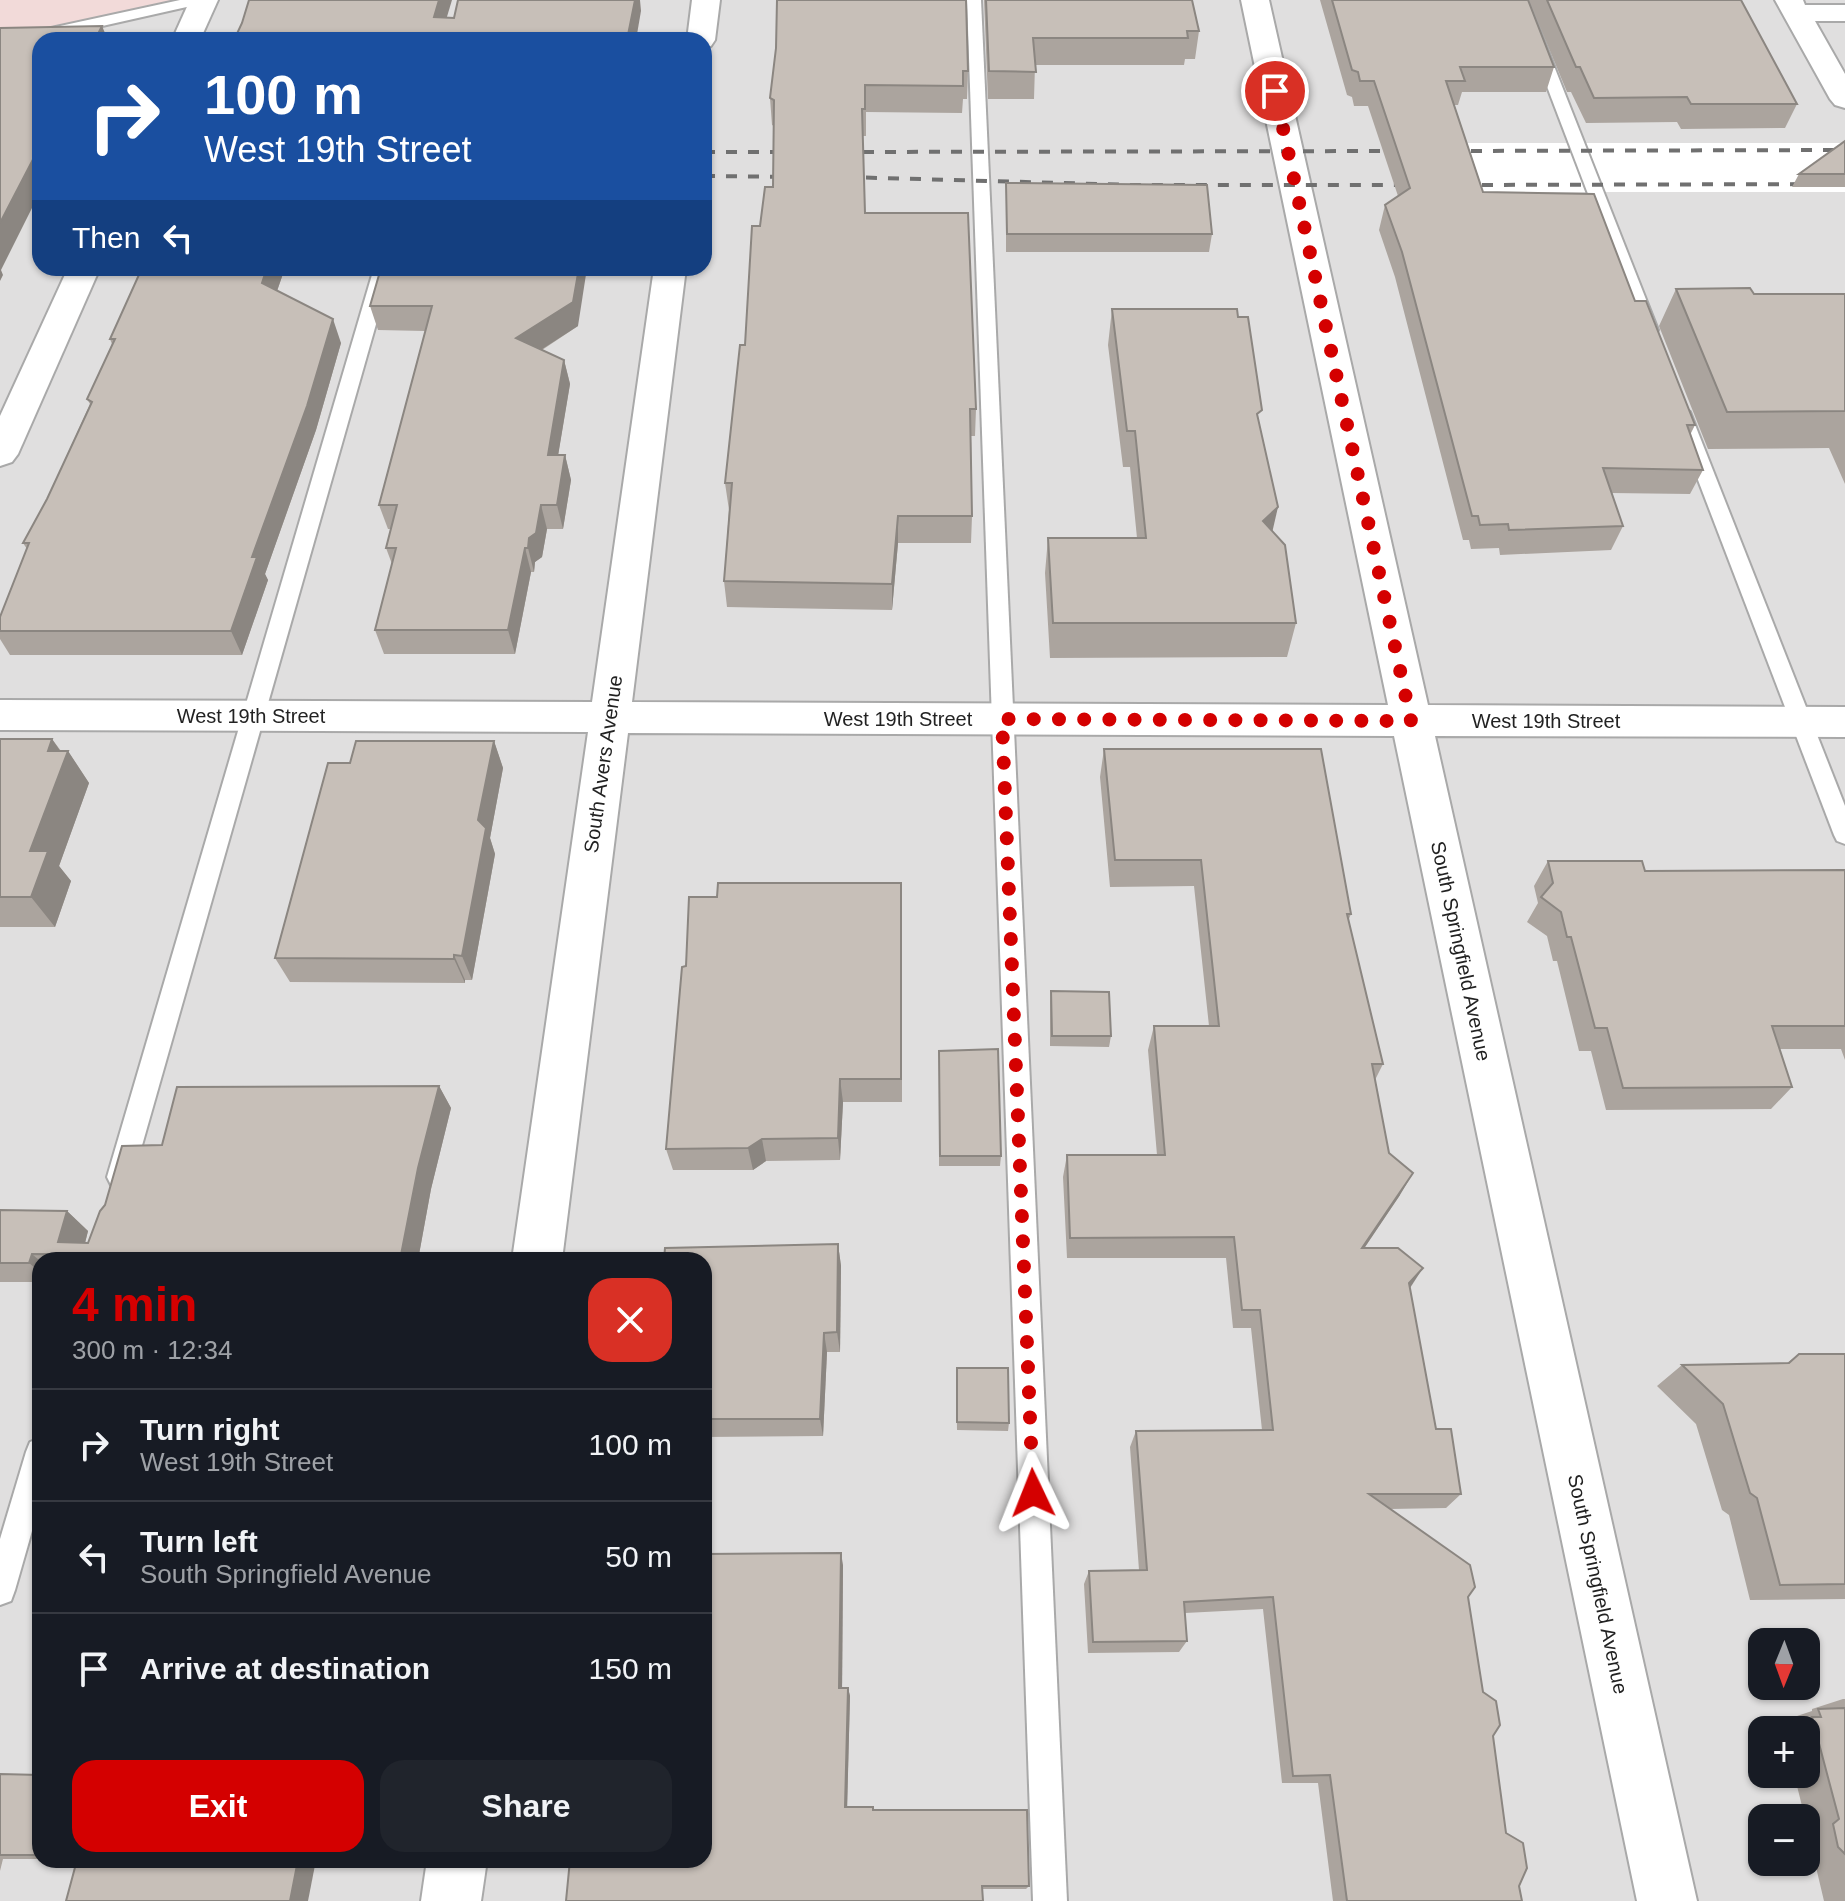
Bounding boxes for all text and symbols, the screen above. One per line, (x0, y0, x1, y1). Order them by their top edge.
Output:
pin (1241, 57, 1309, 125)
text: 100 m (204, 63, 363, 126)
icon: right (72, 64, 176, 168)
icon: arrive (1253, 69, 1297, 113)
text: West 19th Street (204, 129, 471, 170)
icon: left (156, 216, 200, 260)
text: Then (72, 221, 140, 254)
street label: South Avers Avenue (580, 674, 626, 854)
street label: West 19th Street (177, 705, 326, 727)
street label: West 19th Street (824, 708, 973, 730)
street label: West 19th Street (1472, 710, 1621, 732)
street label: South Springfield Avenue (1427, 839, 1495, 1063)
text: 4 min (72, 1278, 197, 1331)
button: close (588, 1278, 672, 1362)
text: 300 m · 12:34 (72, 1335, 232, 1365)
text: Turn right (140, 1413, 279, 1446)
icon: right (72, 1423, 116, 1467)
text: 100 m (589, 1428, 672, 1461)
text: West 19th Street (140, 1447, 333, 1477)
position arrow (991, 1451, 1075, 1535)
street label: South Springfield Avenue (1564, 1472, 1632, 1696)
text: Turn left (140, 1525, 258, 1558)
icon: left (72, 1535, 116, 1579)
text: 50 m (605, 1540, 672, 1573)
text: South Springfield Avenue (140, 1559, 432, 1589)
north arrow (1748, 1628, 1820, 1700)
map controls (1748, 1628, 1820, 1876)
icon: arrive (72, 1647, 116, 1691)
text: Arrive at destination (140, 1652, 430, 1685)
text: 150 m (589, 1652, 672, 1685)
button: + (1748, 1716, 1820, 1788)
button: Exit (72, 1760, 364, 1852)
button: Share (380, 1760, 672, 1852)
button: − (1748, 1804, 1820, 1876)

